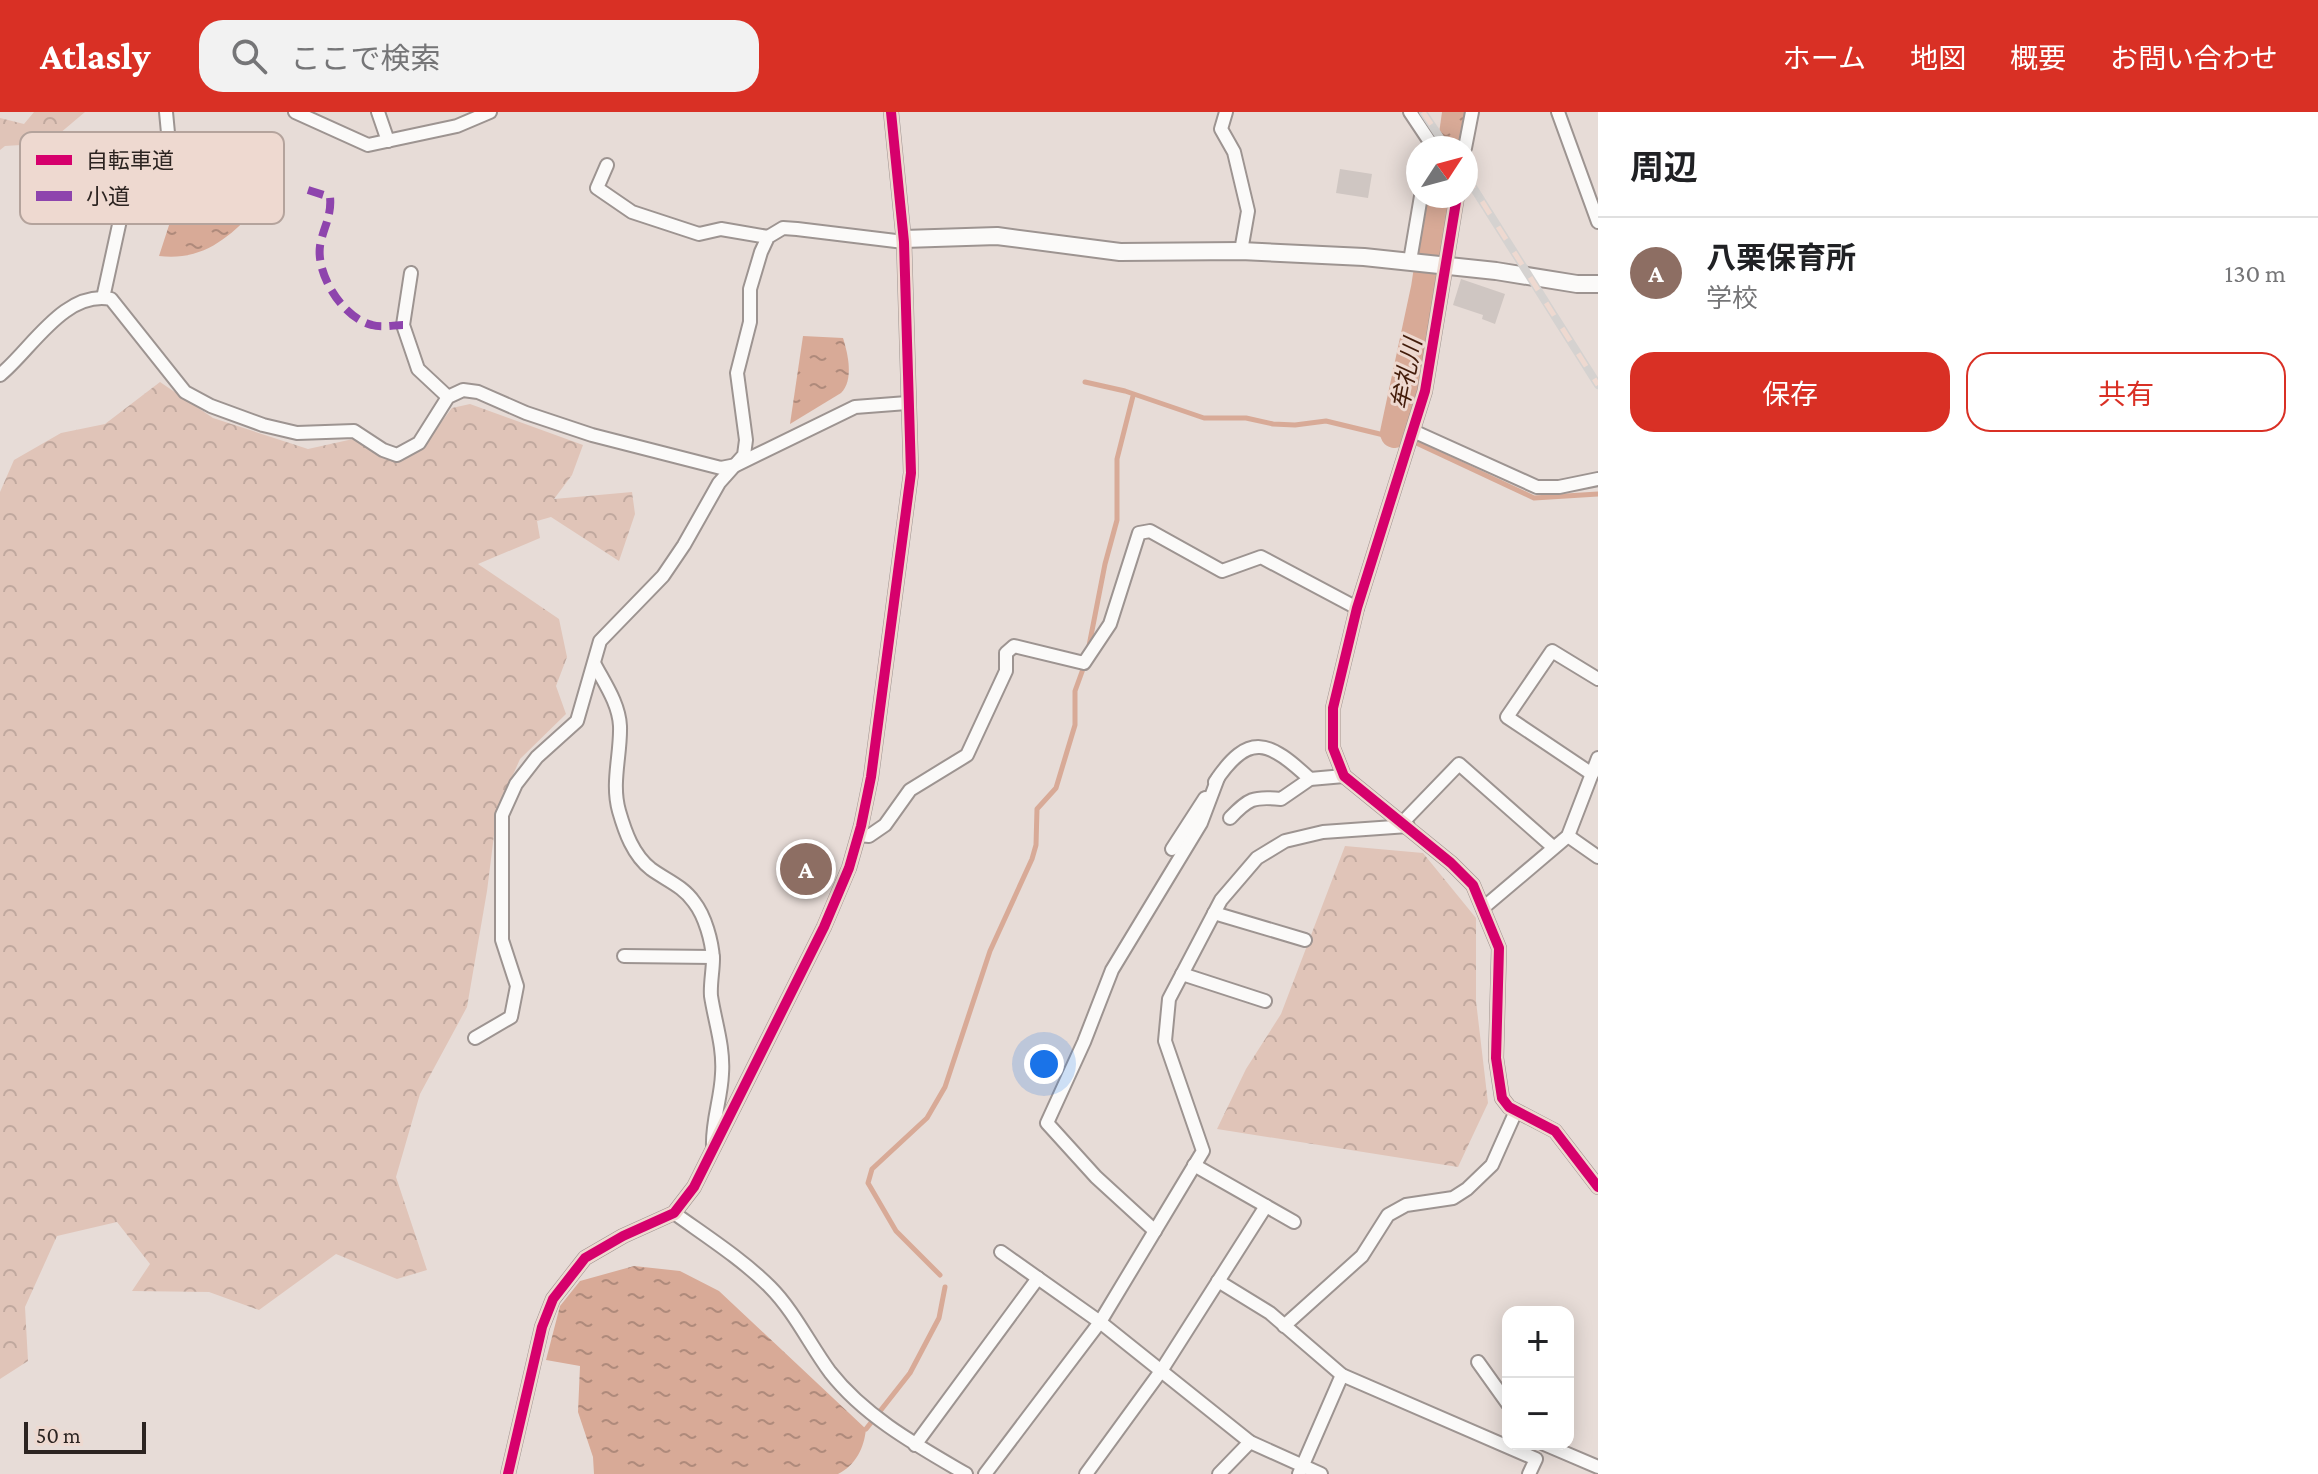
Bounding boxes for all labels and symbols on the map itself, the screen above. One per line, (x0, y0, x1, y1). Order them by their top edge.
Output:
legend (20, 132, 284, 224)
north arrow (1406, 136, 1478, 208)
text: 自転車道 (86, 148, 174, 173)
text: 小道 (86, 184, 130, 209)
water label: 牟礼川 (1386, 333, 1427, 412)
pin: A (780, 839, 832, 899)
your location (1024, 1044, 1064, 1084)
scale bar (24, 1418, 146, 1454)

